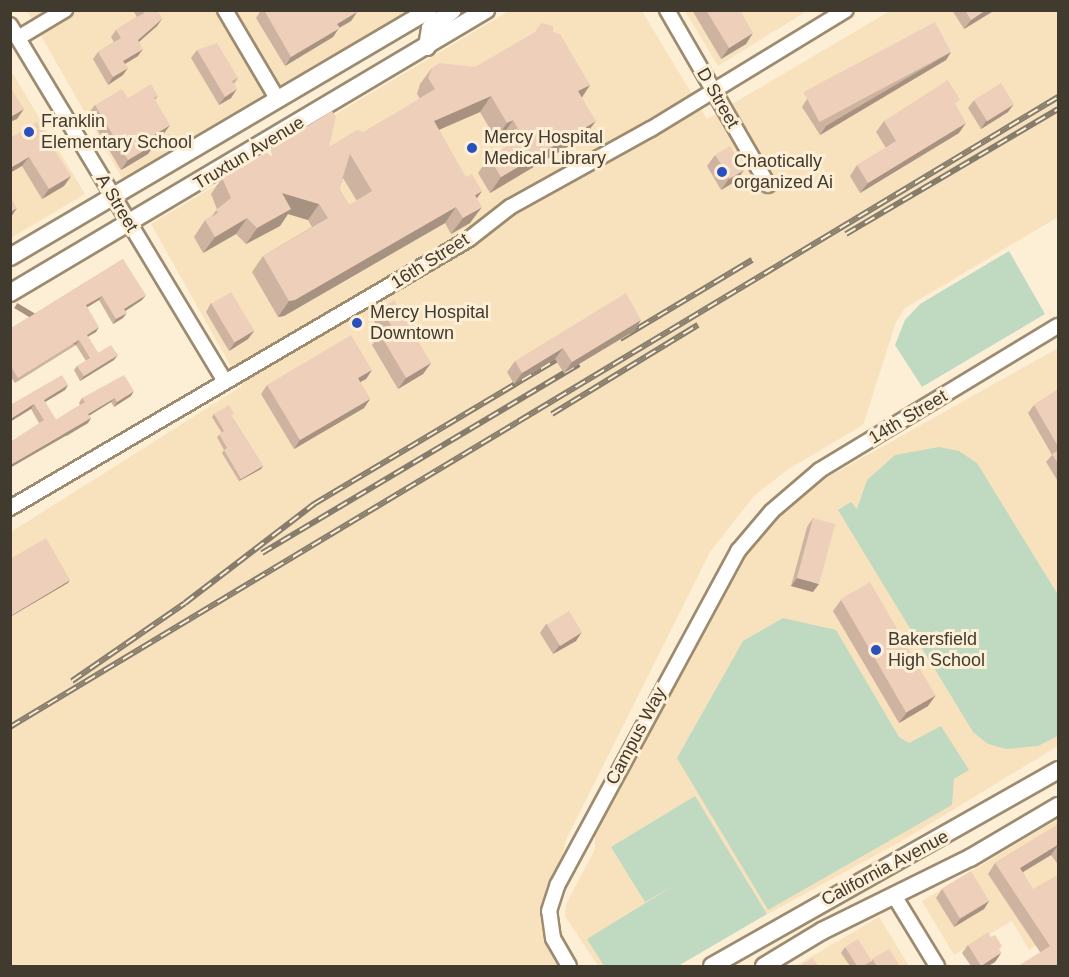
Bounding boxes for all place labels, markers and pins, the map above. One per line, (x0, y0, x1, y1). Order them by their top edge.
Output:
place label: Franklin Elementary School (41, 111, 192, 154)
marker: Franklin Elementary School (22, 125, 36, 139)
place label: Mercy Hospital Medical Library (484, 127, 606, 170)
marker: Mercy Hospital Medical Library (465, 141, 479, 155)
place label: Chaotically organized Ai (734, 151, 834, 194)
marker: Chaotically organized Ai (715, 165, 729, 179)
place label: Mercy Hospital Downtown (370, 302, 489, 344)
marker: Mercy Hospital Downtown (348, 314, 366, 332)
place label: Bakersfield High School (888, 629, 985, 672)
marker: Bakersfield High School (869, 643, 883, 657)

